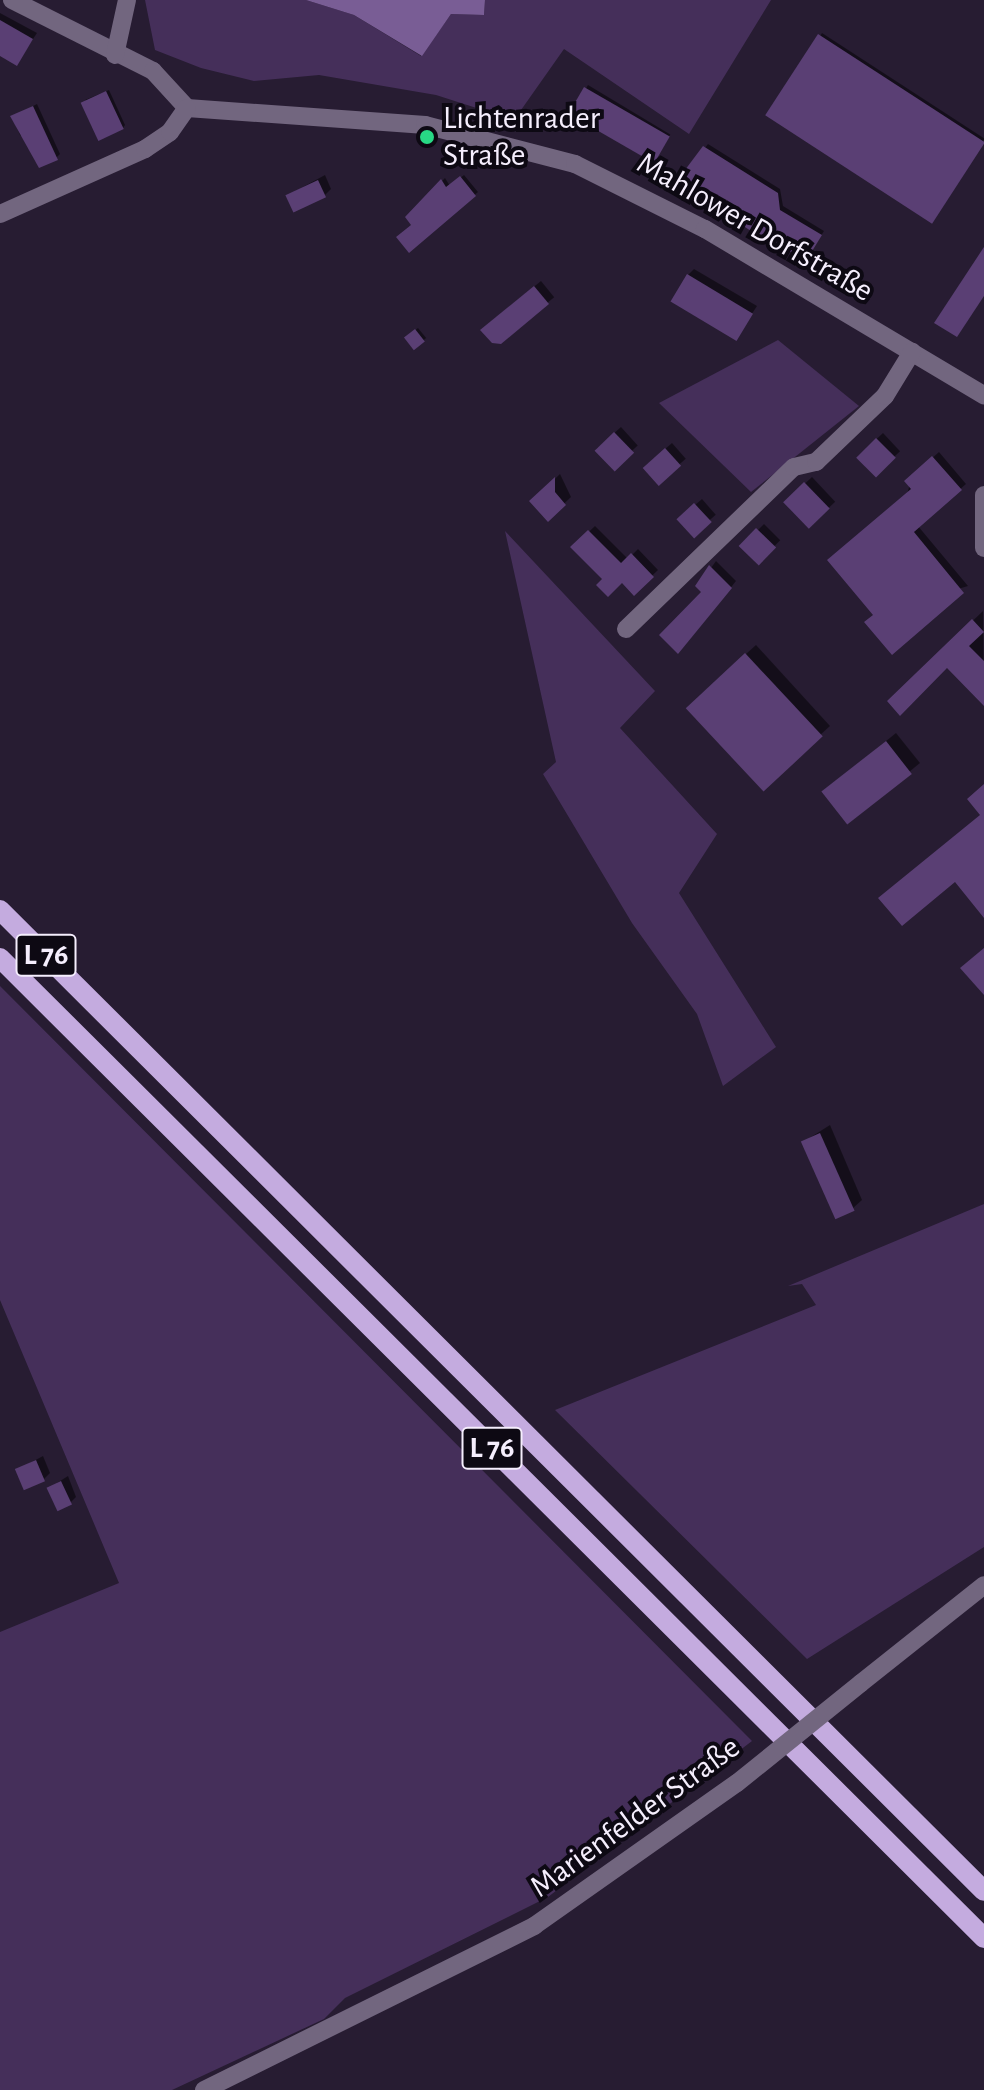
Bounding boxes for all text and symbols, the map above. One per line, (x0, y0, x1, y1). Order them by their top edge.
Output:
place label: Lichtenrader Straße (443, 100, 600, 175)
marker: Lichtenrader Straße (418, 128, 436, 146)
street label: Mahlower Dorfstraße (630, 144, 880, 310)
road number: L 76 (14, 929, 78, 981)
road number: L 76 (460, 1422, 524, 1474)
street label: Marienfelder Straße (523, 1728, 747, 1906)

